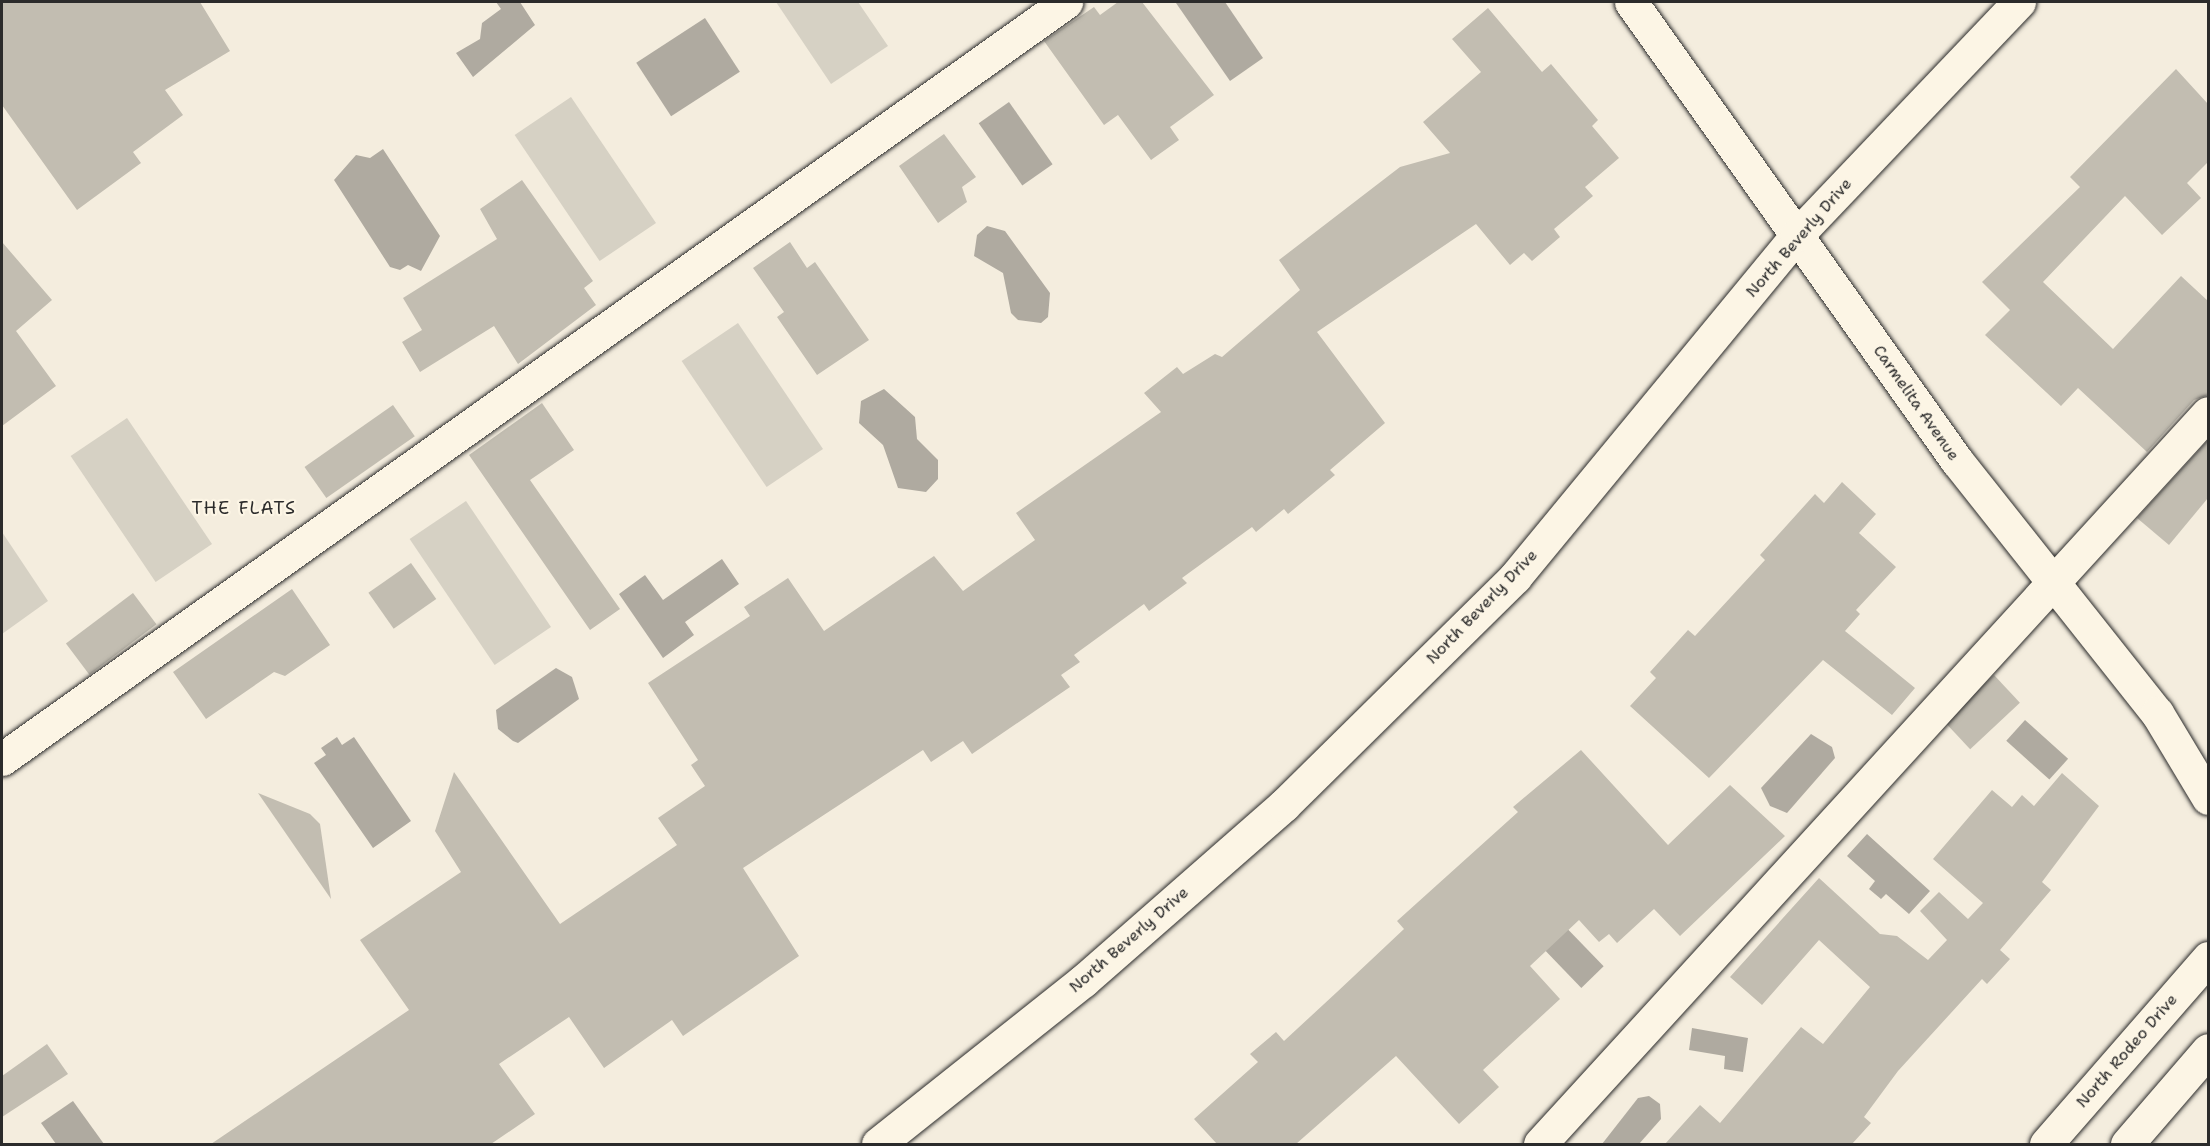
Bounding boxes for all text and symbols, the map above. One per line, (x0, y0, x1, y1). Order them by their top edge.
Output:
street label: North Beverly Drive (1742, 175, 1856, 301)
street label: Carmelita Avenue (1869, 342, 1963, 464)
district label: THE FLATS (192, 497, 296, 519)
street label: North Beverly Drive (1422, 546, 1542, 668)
street label: North Beverly Drive (1066, 883, 1192, 997)
street label: North Rodeo Drive (2072, 990, 2182, 1112)

